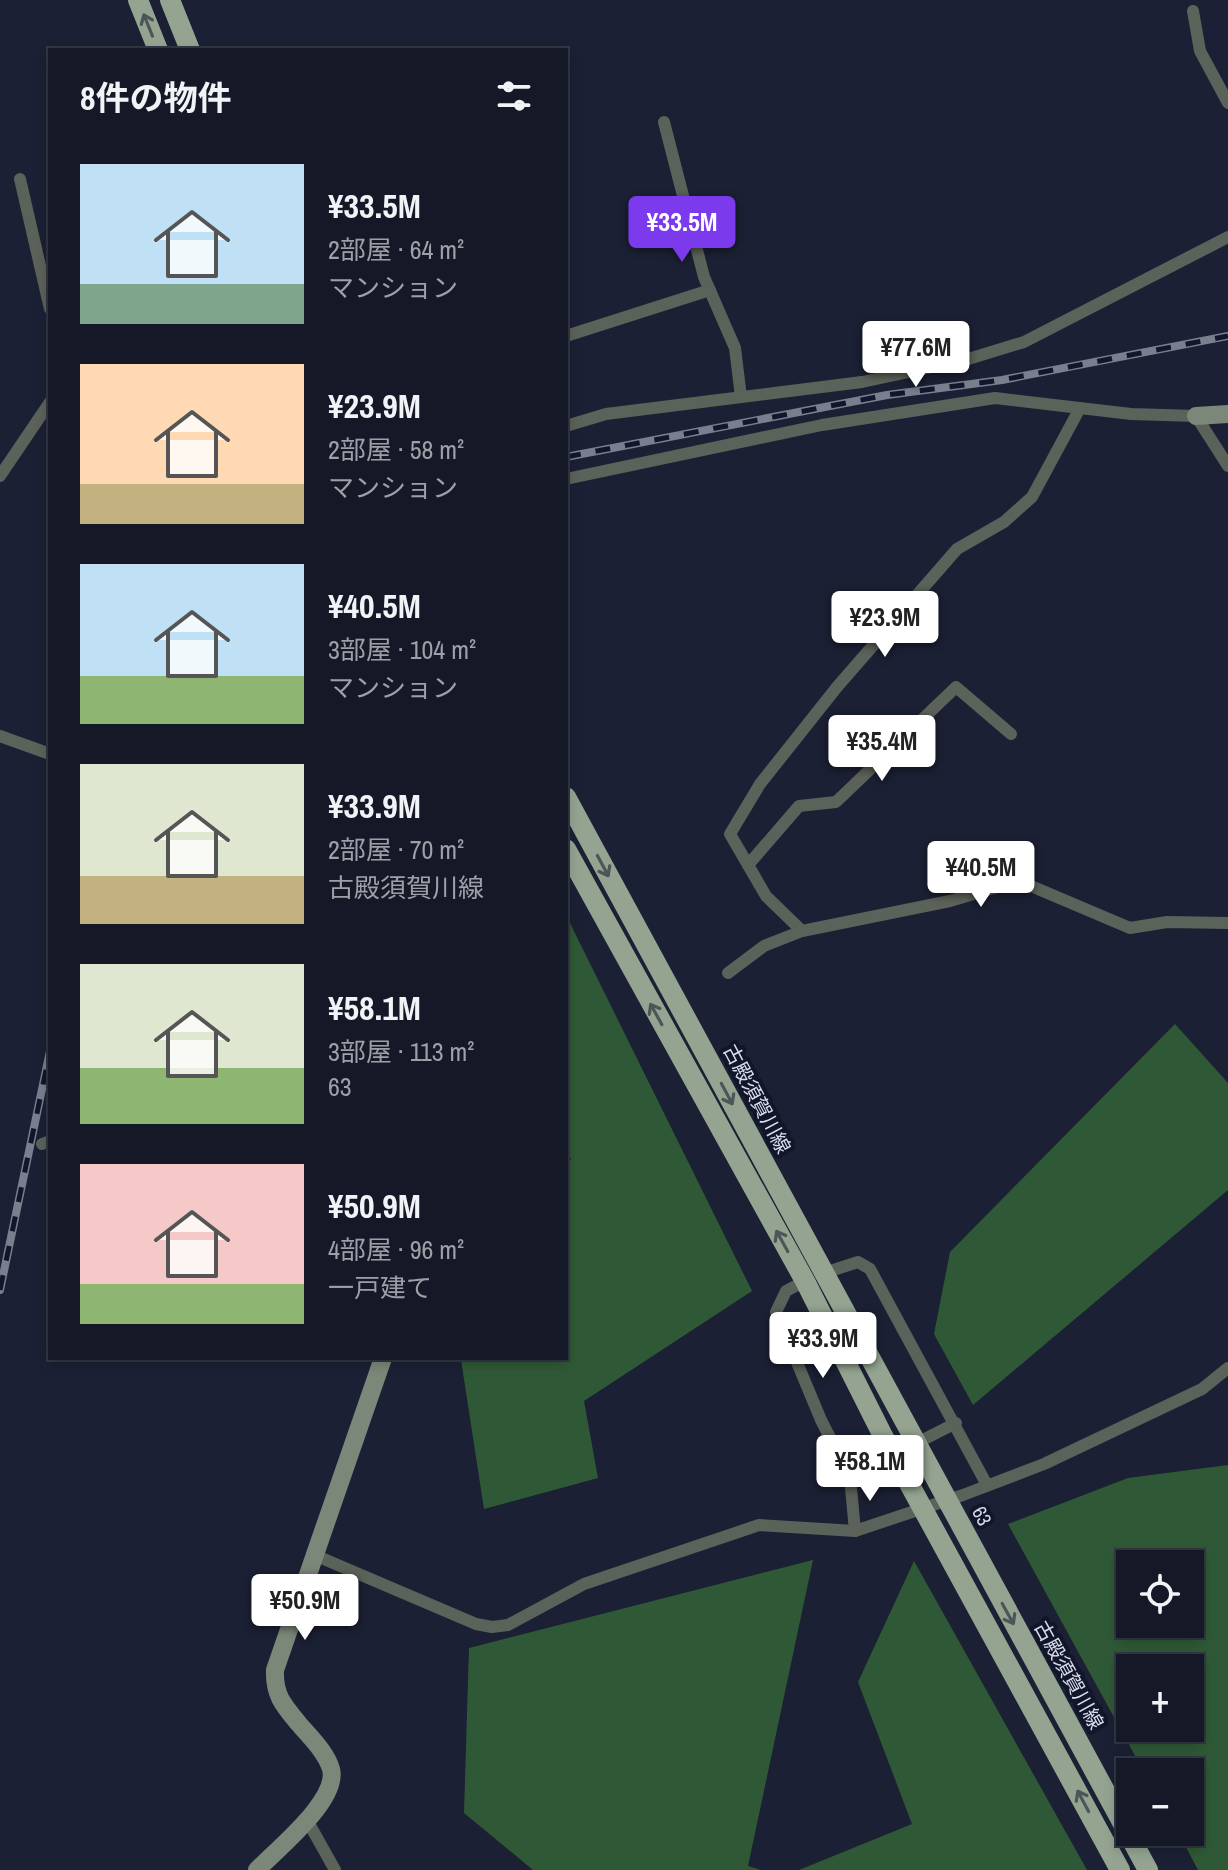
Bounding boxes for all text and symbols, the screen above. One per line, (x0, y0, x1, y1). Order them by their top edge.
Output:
one-way arrow (140, 13, 154, 38)
icon: filters (492, 74, 536, 118)
text: 8件の物件 (80, 75, 232, 121)
text: ¥33.5M (328, 183, 421, 229)
icon: home (144, 196, 240, 292)
pin: ¥33.5M (617, 196, 747, 264)
text: ¥33.5M (646, 204, 718, 239)
text: 2部屋 · 64 m² (328, 232, 464, 267)
text: マンション (328, 270, 458, 305)
pin: ¥77.6M (851, 321, 981, 389)
text: ¥77.6M (880, 329, 952, 364)
text: ¥23.9M (328, 383, 421, 429)
icon: home (144, 396, 240, 492)
text: 2部屋 · 58 m² (328, 432, 464, 467)
text: マンション (328, 470, 458, 505)
text: ¥40.5M (328, 583, 421, 629)
pin: ¥23.9M (820, 591, 950, 659)
icon: home (144, 596, 240, 692)
text: ¥23.9M (849, 599, 921, 634)
text: 3部屋 · 104 m² (328, 632, 476, 667)
text: マンション (328, 670, 458, 705)
pin: ¥35.4M (817, 715, 947, 783)
text: ¥35.4M (846, 723, 918, 758)
text: ¥33.9M (328, 783, 421, 829)
icon: home (144, 796, 240, 892)
text: 2部屋 · 70 m² (328, 832, 464, 867)
pin: ¥40.5M (916, 841, 1046, 909)
text: ¥40.5M (945, 849, 1017, 884)
one-way arrow (596, 853, 611, 877)
text: 古殿須賀川線 (328, 870, 484, 905)
text: ¥58.1M (328, 985, 421, 1031)
icon: home (144, 996, 240, 1092)
one-way arrow (647, 1002, 663, 1026)
text: 3部屋 · 113 m² (328, 1034, 474, 1069)
street label: 古殿須賀川線 (717, 1039, 798, 1158)
text: 63 (328, 1069, 352, 1104)
one-way arrow (719, 1082, 735, 1105)
text: ¥50.9M (328, 1183, 421, 1229)
icon: home (144, 1196, 240, 1292)
one-way arrow (774, 1229, 790, 1253)
text: 4部屋 · 96 m² (328, 1232, 464, 1267)
text: 一戸建て (328, 1270, 432, 1305)
pin: ¥33.9M (758, 1312, 888, 1380)
text: ¥33.9M (787, 1320, 859, 1355)
pin: ¥58.1M (805, 1435, 935, 1503)
text: ¥58.1M (834, 1443, 906, 1478)
street label: 63 (966, 1501, 999, 1530)
map controls (1116, 1550, 1204, 1846)
button: locate (1116, 1550, 1204, 1638)
pin: ¥50.9M (240, 1574, 370, 1642)
text: ¥50.9M (269, 1582, 341, 1617)
one-way arrow (1001, 1602, 1017, 1626)
street label: 古殿須賀川線 (1029, 1616, 1110, 1734)
button: + (1116, 1654, 1204, 1742)
button: − (1116, 1758, 1204, 1846)
one-way arrow (1075, 1790, 1091, 1814)

